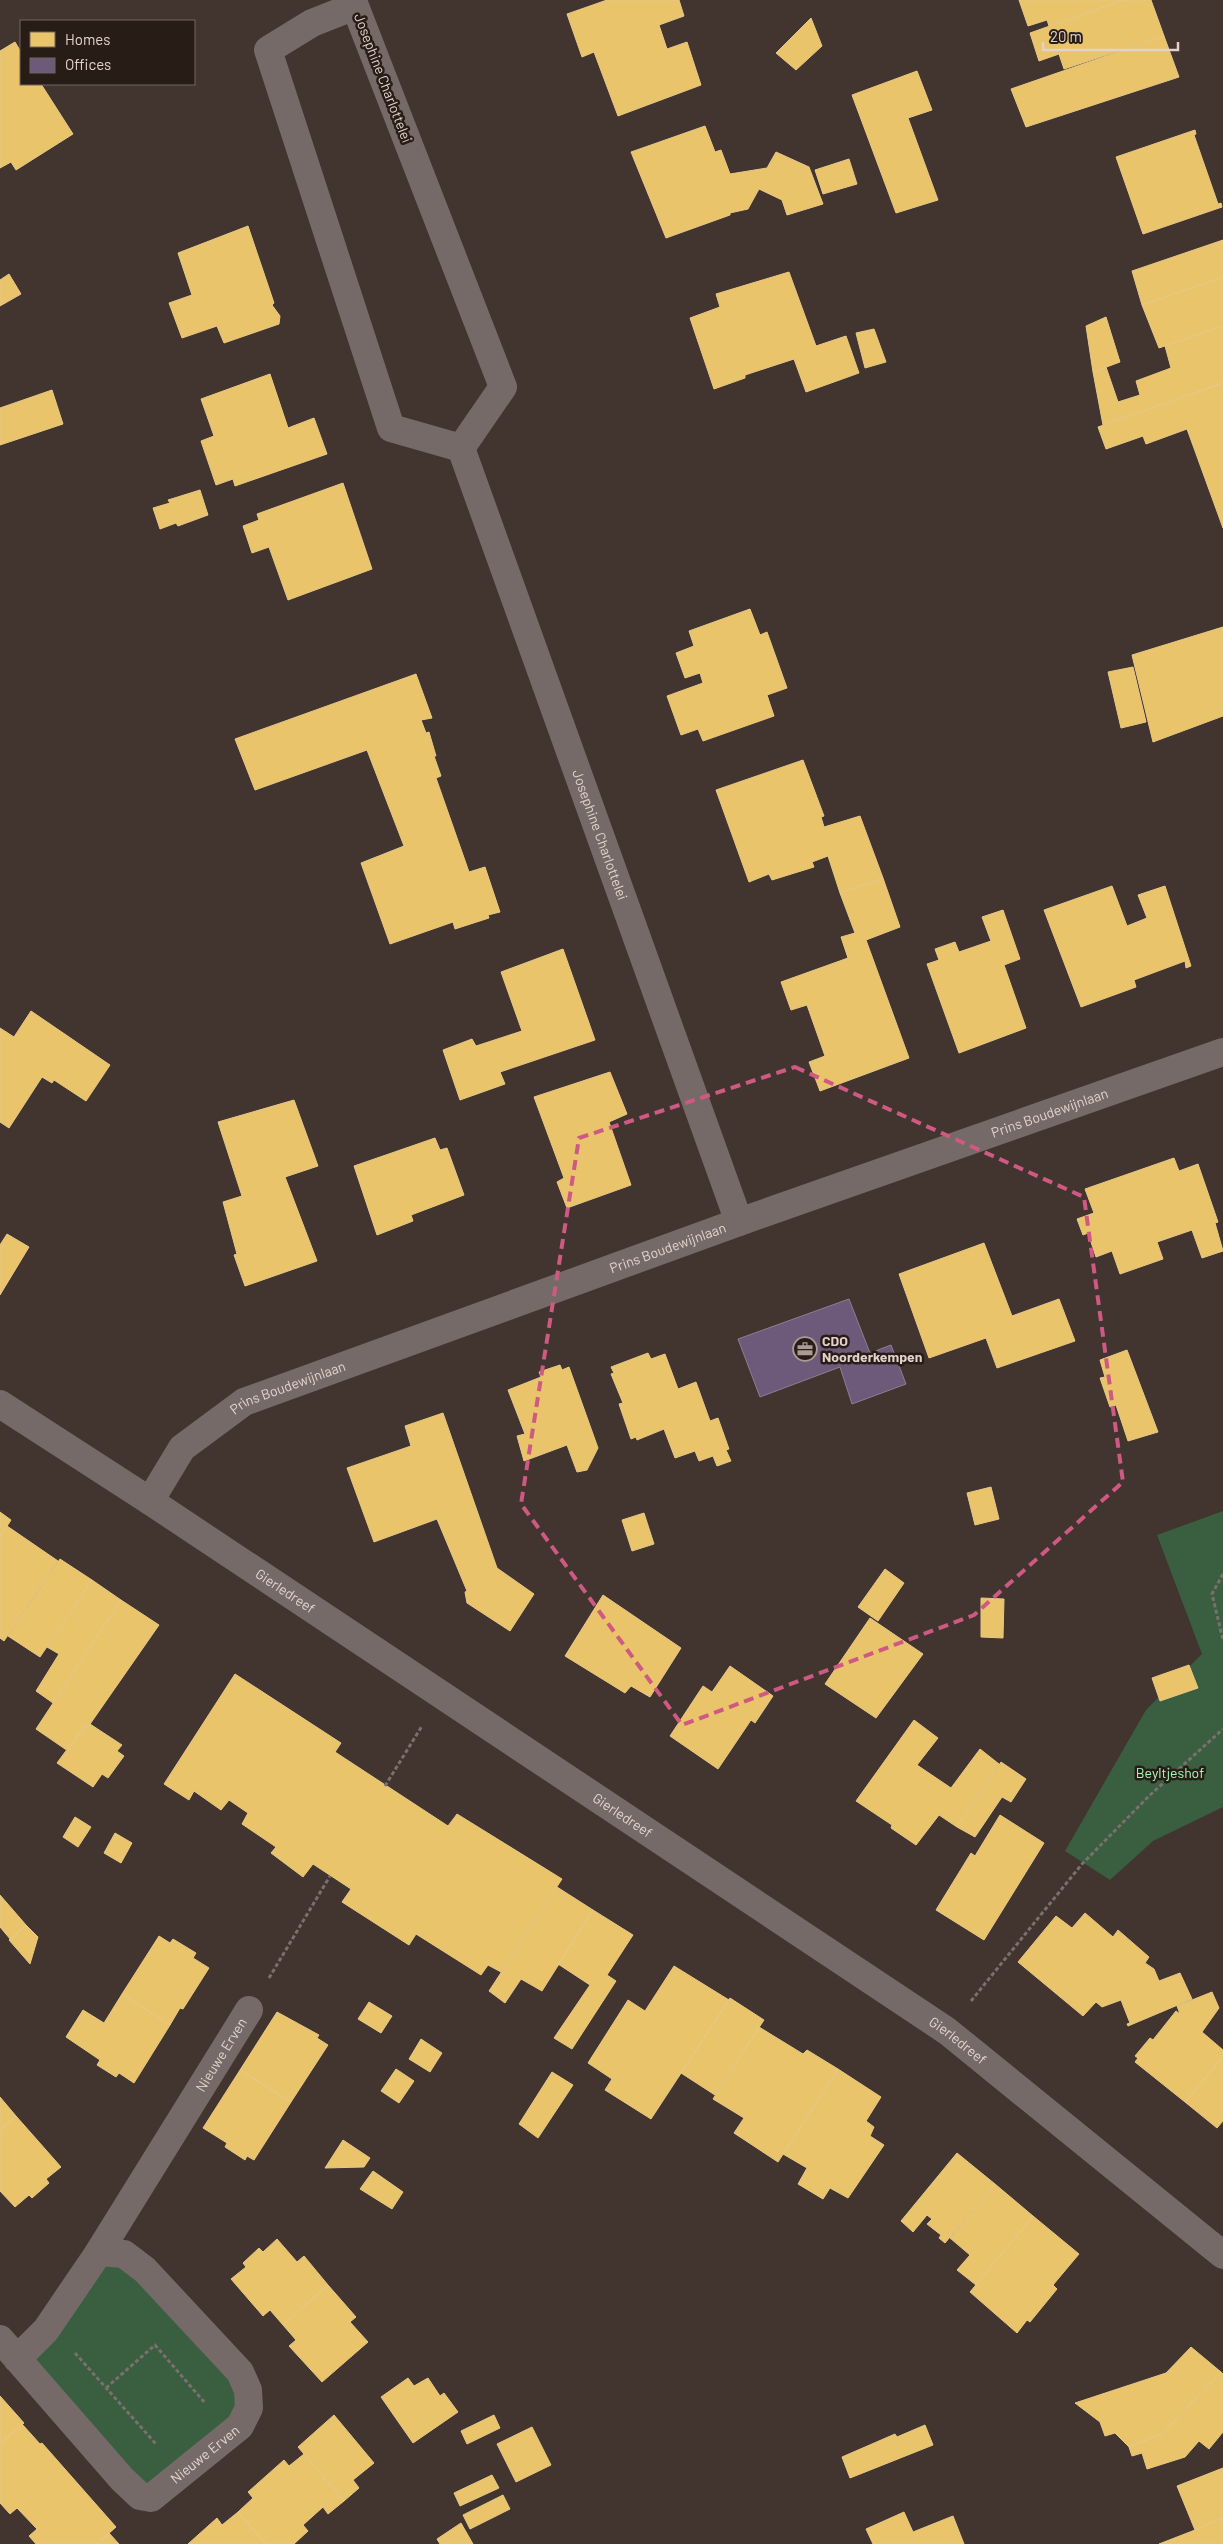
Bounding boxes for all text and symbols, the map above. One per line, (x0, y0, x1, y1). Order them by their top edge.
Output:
street label: Josephine Charlottelei (351, 11, 416, 145)
legend (20, 20, 195, 85)
scale bar (1043, 20, 1178, 52)
text: 20 m (1050, 27, 1082, 45)
text: Homes (65, 30, 110, 48)
text: Offices (65, 55, 111, 73)
street label: Josephine Charlottelei (569, 767, 632, 902)
street label: Prins Boudewijnlaan (989, 1084, 1110, 1141)
street label: Prins Boudewijnlaan (607, 1218, 728, 1276)
place label: CDO Noorderkempen (822, 1332, 922, 1365)
office icon: CDO Noorderkempen (792, 1336, 818, 1362)
street label: Prins Boudewijnlaan (226, 1357, 348, 1418)
street label: Gierledreef (252, 1565, 318, 1616)
park label: Beyltjeshof (1136, 1764, 1204, 1781)
street label: Gierledreef (590, 1789, 656, 1841)
street label: Gierledreef (926, 2013, 990, 2068)
street label: Nieuwe Erven (192, 2015, 250, 2095)
street label: Nieuwe Erven (167, 2421, 242, 2487)

